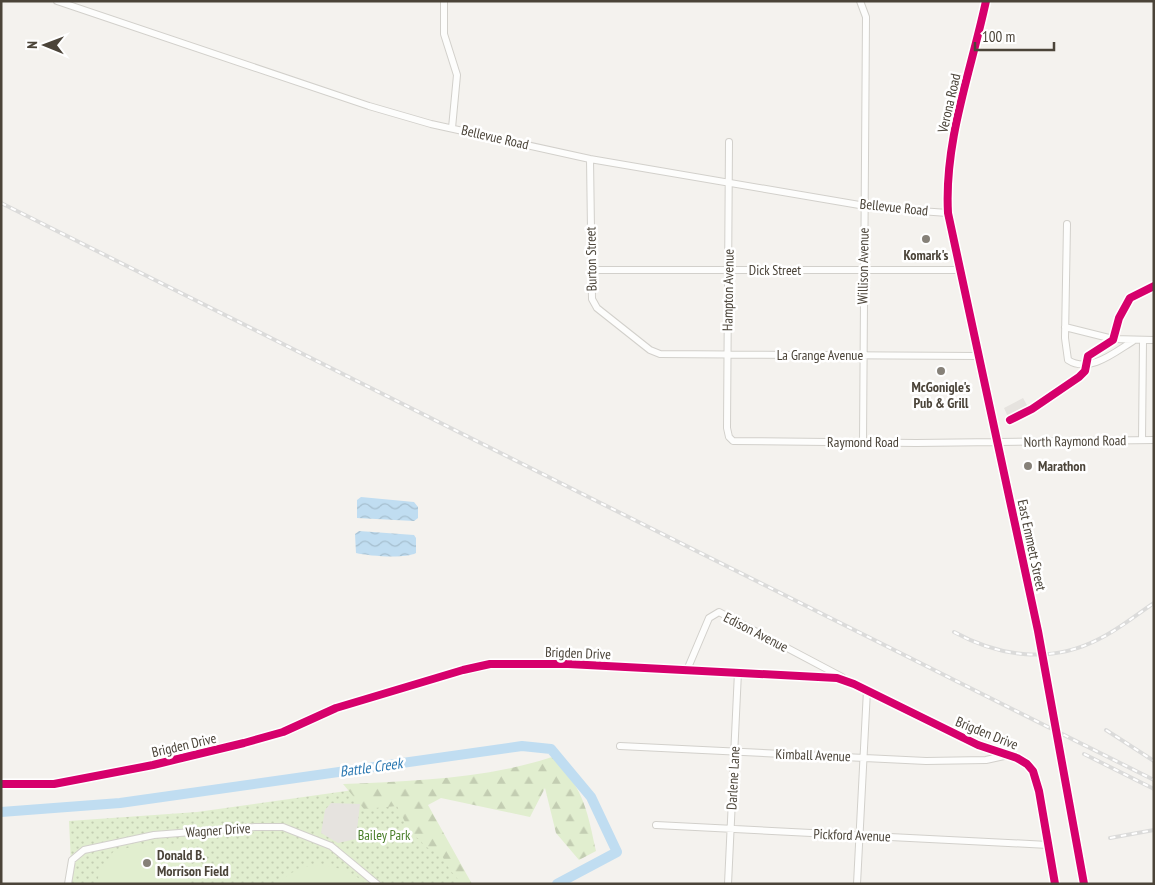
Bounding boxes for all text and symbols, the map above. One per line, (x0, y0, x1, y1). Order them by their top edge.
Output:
north arrow (20, 20, 70, 70)
scale bar (975, 20, 1054, 52)
text: 100 m (982, 27, 1015, 46)
text: N (23, 41, 41, 49)
street label: Verona Road (933, 72, 965, 135)
street label: Bellevue Road (460, 121, 530, 153)
street label: Bellevue Road (859, 194, 929, 220)
street label: Burton Street (581, 226, 601, 292)
street label: Willison Avenue (853, 227, 873, 305)
marker: Komark's (920, 233, 932, 245)
place label: Komark's (904, 246, 949, 264)
street label: Hampton Avenue (718, 249, 738, 331)
street label: Dick Street (749, 261, 801, 279)
street label: La Grange Avenue (777, 346, 863, 364)
marker: McGonigle's Pub & Grill (935, 365, 947, 377)
place label: McGonigle's Pub & Grill (912, 378, 971, 412)
street label: North Raymond Road (1024, 431, 1126, 451)
street label: Raymond Road (827, 433, 899, 451)
place label: Marathon (1038, 457, 1086, 475)
marker: Marathon (1022, 460, 1034, 472)
street label: East Emmett Street (1014, 498, 1050, 592)
street label: Edison Avenue (721, 608, 791, 656)
street label: Brigden Drive (545, 643, 611, 663)
street label: Brigden Drive (953, 712, 1021, 754)
street label: Brigden Drive (150, 729, 218, 761)
street label: Darlene Lane (722, 745, 744, 810)
street label: Kimball Avenue (775, 745, 851, 765)
water label: Battle Creek (338, 753, 406, 781)
street label: Wagner Drive (185, 819, 251, 841)
street label: Pickford Avenue (813, 825, 891, 845)
park label: Bailey Park (358, 826, 411, 844)
place label: Donald B. Morrison Field (157, 846, 229, 880)
marker: Donald B. Morrison Field (141, 857, 153, 869)

